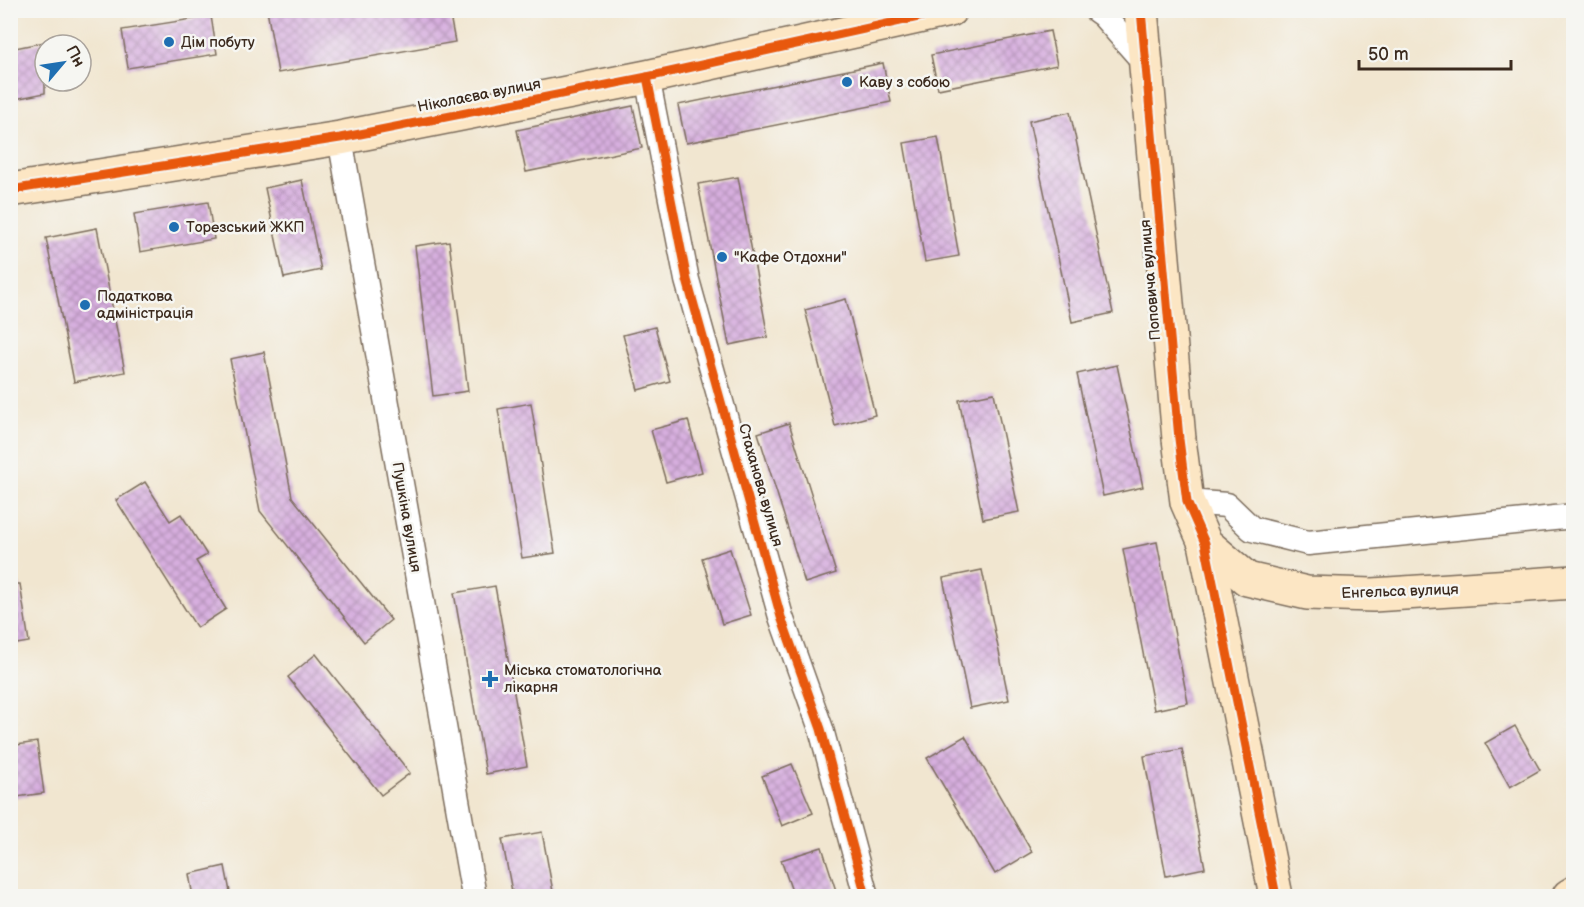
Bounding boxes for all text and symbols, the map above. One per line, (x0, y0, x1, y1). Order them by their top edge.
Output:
north arrow (33, 33, 93, 93)
place label: Дім побуту (181, 33, 255, 52)
scale bar (1359, 33, 1510, 71)
marker: Дім побуту (162, 35, 176, 49)
text: Пн (61, 43, 88, 70)
text: 50 m (1368, 44, 1409, 65)
place label: Каву з собою (859, 73, 950, 92)
street label: Ніколаєва вулиця (416, 74, 542, 117)
marker: Каву з собою (840, 75, 854, 89)
place label: Торезський ЖКП (186, 218, 304, 237)
street label: Поповича вулиця (1136, 219, 1165, 341)
marker: Торезський ЖКП (167, 220, 181, 234)
place label: "Кафе Отдохни" (734, 248, 847, 267)
marker: "Кафе Отдохни" (715, 250, 729, 264)
place label: Податкова адміністрація (97, 287, 193, 323)
marker: Податкова адміністрація (78, 298, 92, 312)
street label: Стаханова вулиця (734, 421, 787, 549)
street label: Пушкіна вулиця (387, 460, 426, 574)
street label: Енгельса вулиця (1341, 580, 1459, 603)
place label: Міська стоматологічна лікарня (504, 661, 662, 697)
marker: Міська стоматологічна лікарня (481, 670, 499, 688)

